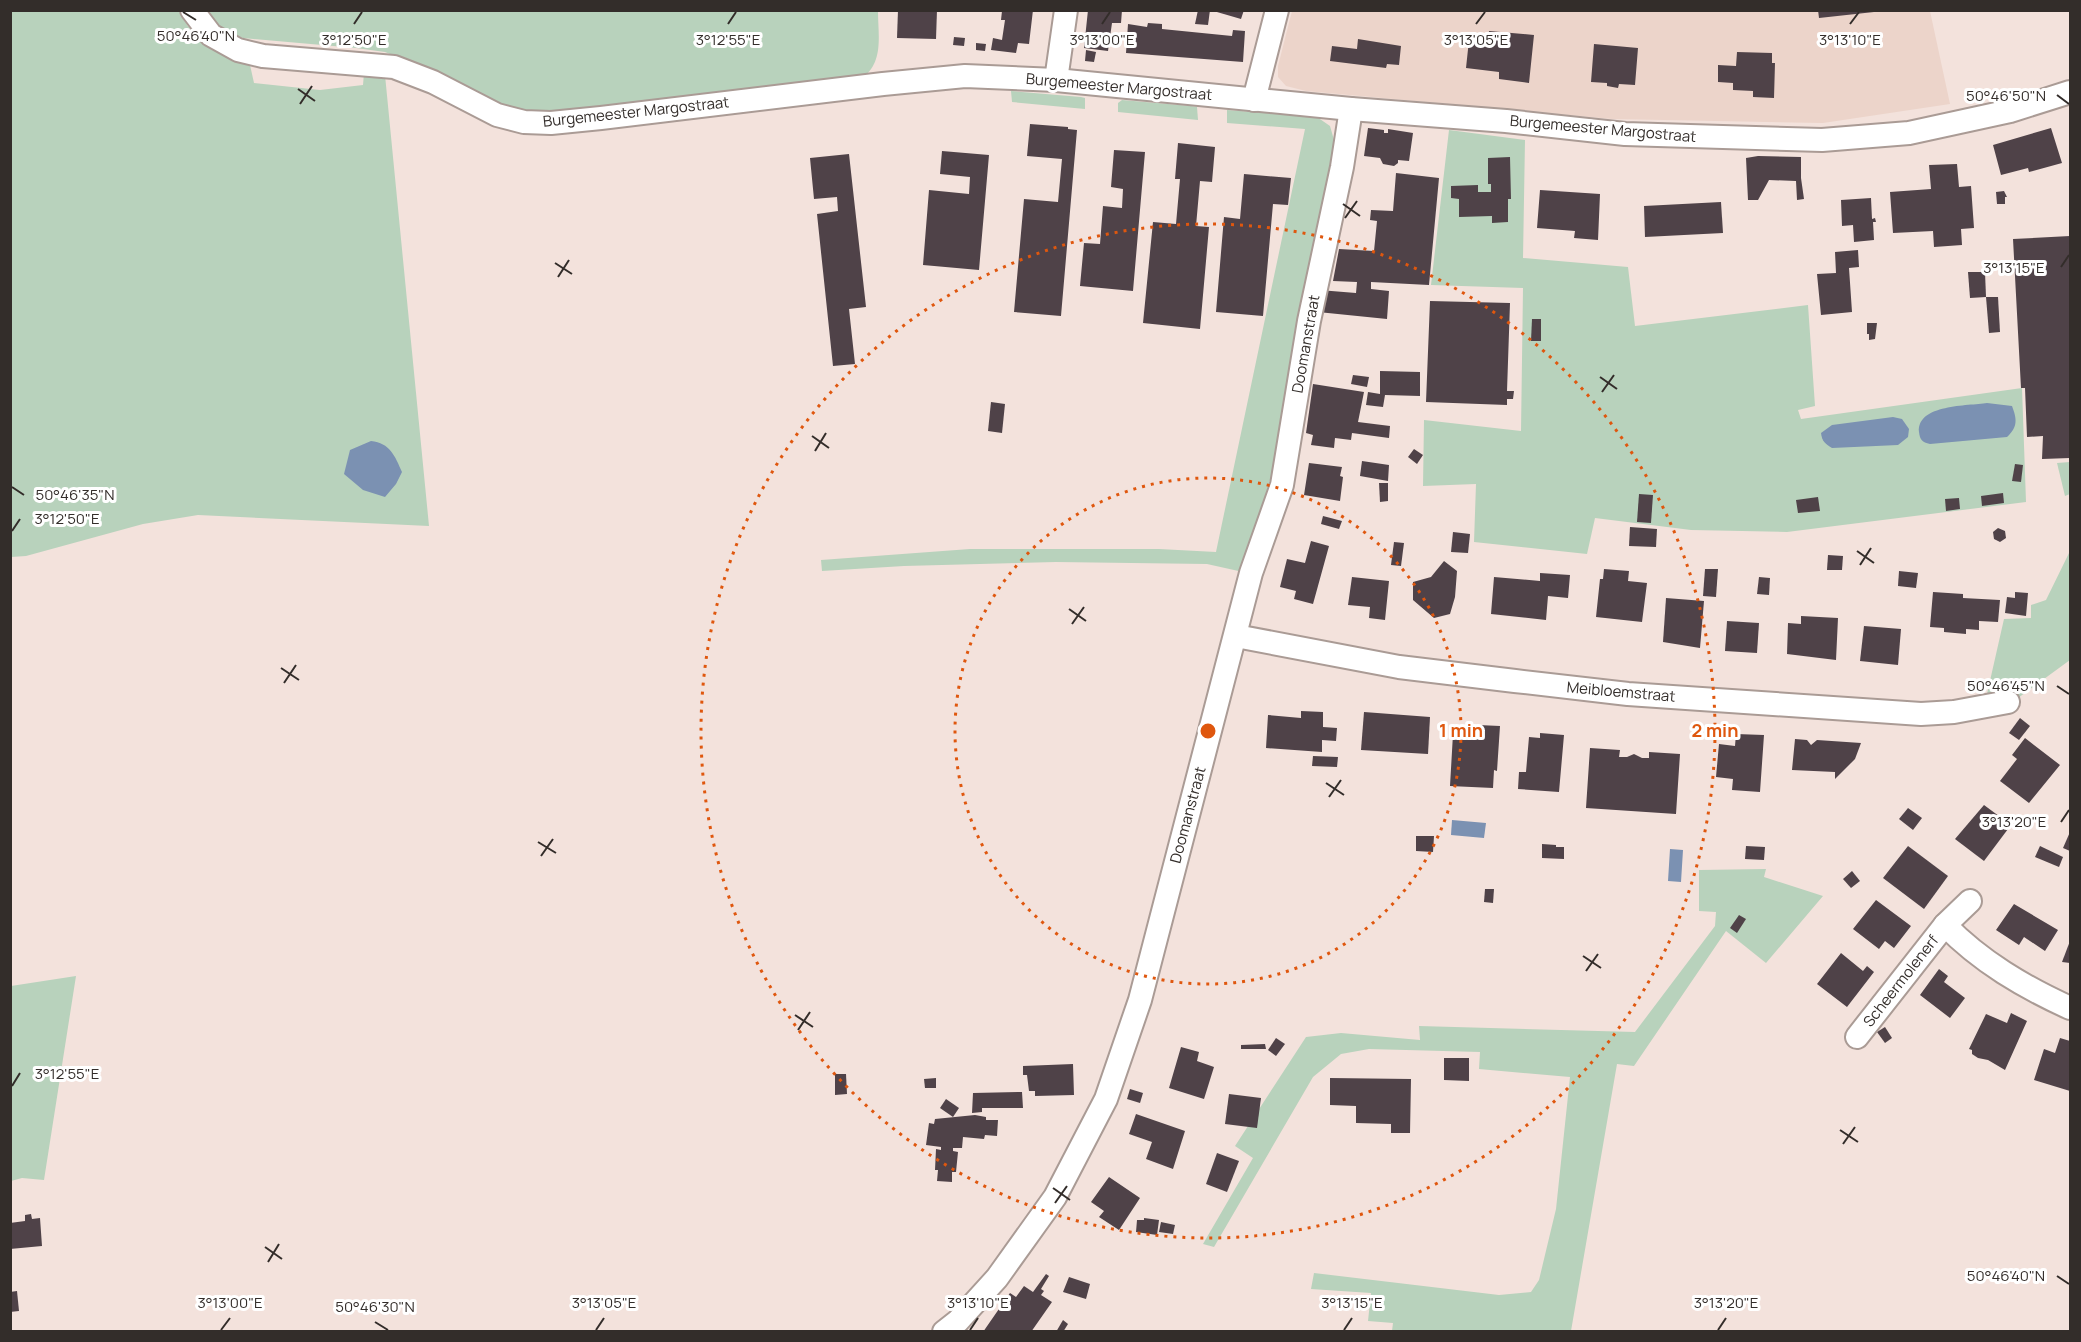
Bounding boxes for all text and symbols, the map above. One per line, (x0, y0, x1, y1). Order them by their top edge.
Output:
text: 50°46'40"N (157, 25, 235, 46)
text: 3°12'50"E (322, 29, 386, 50)
text: 3°12'55"E (696, 29, 760, 50)
text: 3°13'00"E (1069, 29, 1135, 50)
text: 3°13'05"E (1444, 29, 1508, 50)
text: 3°13'10"E (1819, 29, 1881, 50)
street label: Burgemeester Margostraat (1025, 68, 1213, 105)
text: 50°46'50"N (1966, 85, 2046, 106)
street label: Burgemeester Margostraat (542, 91, 730, 132)
street label: Burgemeester Margostraat (1509, 110, 1697, 147)
text: 3°13'15"E (1983, 257, 2045, 278)
street label: Doomanstraat (1287, 293, 1324, 395)
text: 50°46'35"N (35, 484, 115, 505)
text: 3°12'50"E (35, 508, 99, 529)
text: 50°46'45"N (1967, 675, 2045, 696)
street label: Meibloemstraat (1566, 676, 1676, 707)
text: 1 min (1439, 718, 1483, 742)
text: 2 min (1692, 718, 1738, 742)
centre of rings (1198, 721, 1218, 741)
street label: Doomanstraat (1165, 764, 1211, 866)
text: 3°13'20"E (1982, 811, 2046, 832)
street label: Scheermolenerf (1858, 930, 1944, 1031)
text: 3°12'55"E (35, 1063, 99, 1084)
text: 50°46'40"N (1967, 1265, 2045, 1286)
text: 3°13'00"E (197, 1292, 263, 1313)
text: 3°13'05"E (572, 1292, 636, 1313)
text: 3°13'10"E (947, 1292, 1009, 1313)
text: 3°13'15"E (1321, 1292, 1383, 1313)
text: 3°13'20"E (1694, 1292, 1758, 1313)
text: 50°46'30"N (335, 1296, 415, 1317)

